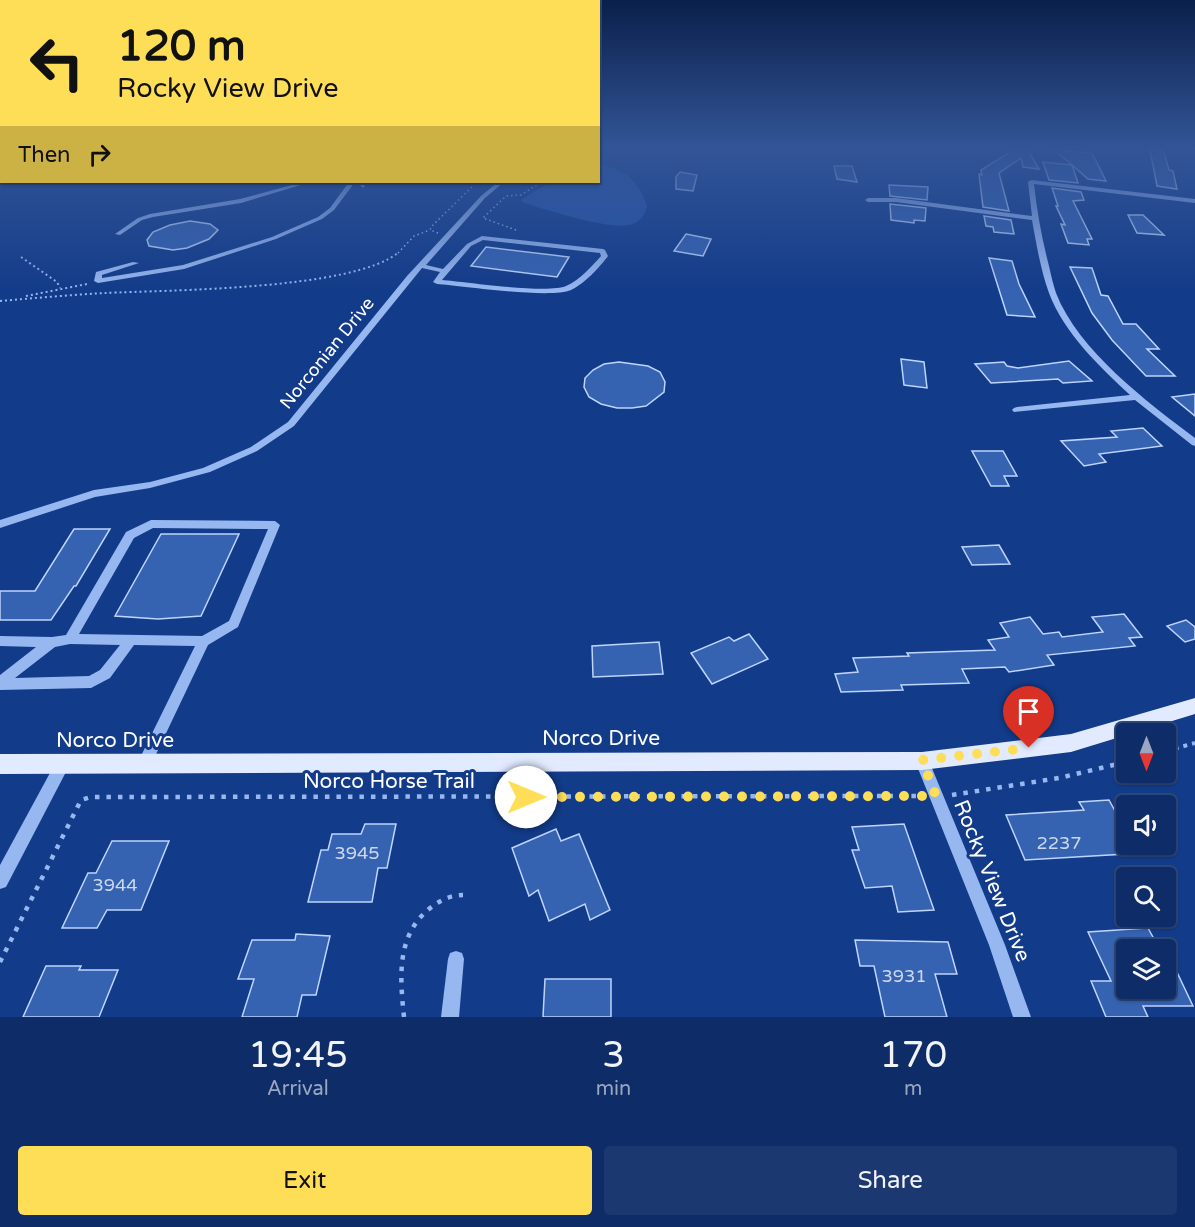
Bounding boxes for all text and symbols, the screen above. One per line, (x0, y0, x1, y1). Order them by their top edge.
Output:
text: 120 m (117, 21, 246, 72)
icon: left (18, 24, 96, 102)
text: Rocky View Drive (117, 72, 339, 105)
icon: right (83, 138, 116, 171)
text: Then (18, 142, 71, 168)
street label: Norconian Drive (275, 293, 379, 413)
pin (1003, 686, 1054, 748)
icon: arrive (1012, 695, 1045, 728)
north arrow (1116, 723, 1176, 783)
map controls (1116, 723, 1176, 999)
street label: Norco Drive (542, 726, 660, 751)
street label: Norco Drive (56, 728, 174, 753)
position arrow (494, 765, 558, 829)
street label: Norco Horse Trail (303, 769, 475, 794)
button: sound (1116, 795, 1176, 855)
street label: Rocky View Drive (948, 796, 1036, 966)
house number: 2237 (1036, 832, 1082, 854)
house number: 3945 (334, 842, 380, 864)
button: search (1116, 867, 1176, 927)
house number: 3944 (92, 874, 138, 896)
button: layers (1116, 939, 1176, 999)
house number: 3931 (881, 965, 927, 987)
text: 19:45 (248, 1034, 348, 1077)
text: 3 (602, 1034, 625, 1077)
text: 170 (879, 1034, 947, 1077)
text: Arrival (267, 1077, 329, 1101)
text: min (596, 1077, 631, 1101)
text: m (904, 1077, 922, 1101)
button: Exit (18, 1146, 592, 1215)
button: Share (604, 1146, 1177, 1215)

